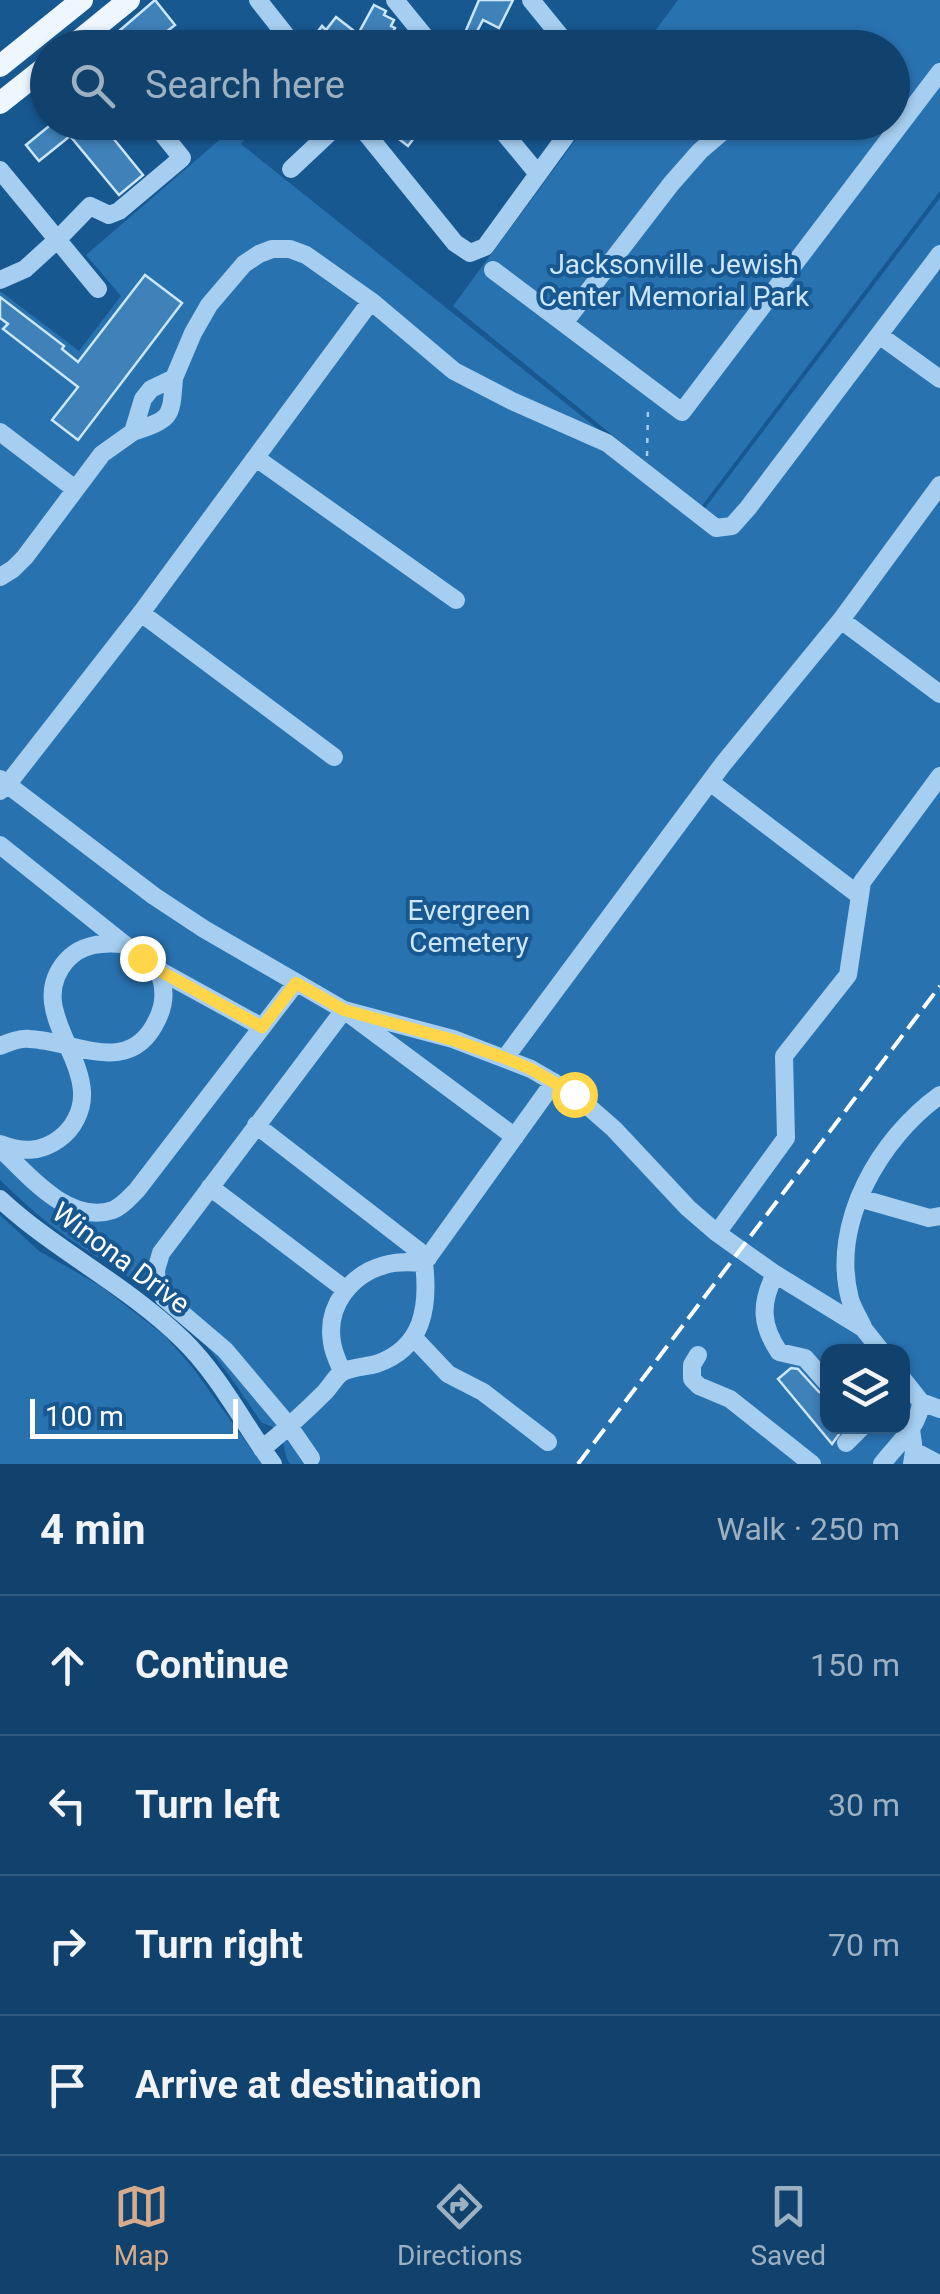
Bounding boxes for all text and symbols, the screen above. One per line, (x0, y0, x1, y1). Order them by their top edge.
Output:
search box (30, 30, 910, 140)
icon: search (65, 58, 120, 113)
text: Search here (145, 63, 345, 107)
park label: Jacksonville Jewish Center Memorial Park (539, 248, 810, 313)
park label: Evergreen Cemetery (407, 894, 531, 959)
route end (120, 936, 166, 982)
route start (552, 1072, 598, 1118)
street label: Winona Drive (46, 1196, 196, 1320)
map controls (820, 1344, 910, 1434)
button: layers (820, 1344, 910, 1434)
scale bar (30, 1394, 238, 1438)
text: 100 m (45, 1400, 124, 1433)
text: 4 min (40, 1505, 146, 1554)
text: Walk · 250 m (717, 1510, 900, 1548)
icon: ahead (40, 1638, 95, 1693)
text: Continue (135, 1643, 289, 1687)
text: 150 m (810, 1646, 900, 1684)
icon: left (40, 1778, 95, 1833)
text: Turn left (135, 1783, 280, 1827)
text: 30 m (828, 1786, 900, 1824)
icon: right (40, 1918, 95, 1973)
text: Turn right (135, 1923, 303, 1967)
text: 70 m (828, 1926, 900, 1964)
icon: arrive (40, 2058, 95, 2113)
text: Arrive at destination (135, 2063, 482, 2107)
tab: Map (114, 2179, 169, 2272)
tab: Directions (397, 2179, 523, 2272)
tab: Saved (750, 2179, 826, 2272)

